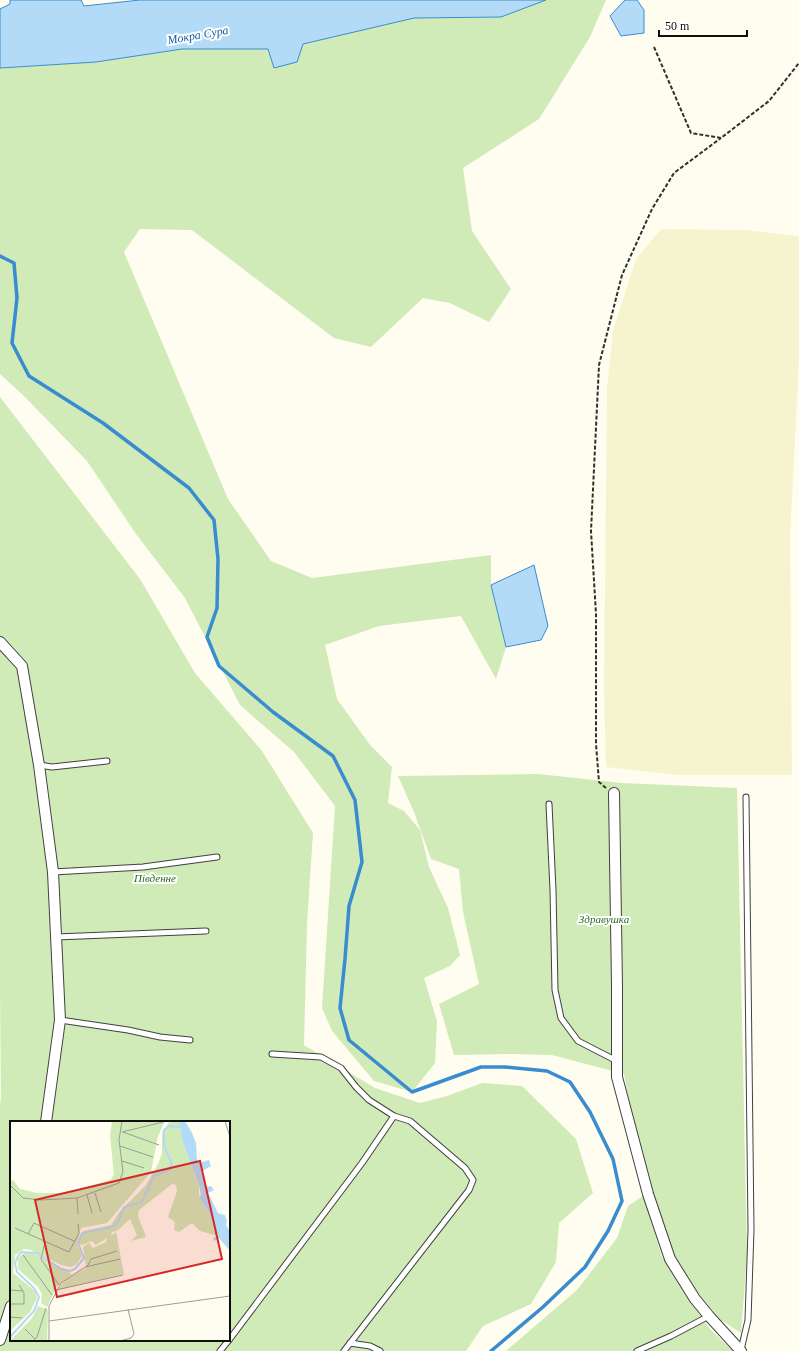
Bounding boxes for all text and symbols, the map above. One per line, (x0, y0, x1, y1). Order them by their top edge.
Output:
scale bar (659, 12, 747, 38)
text: 50 m (665, 19, 690, 33)
water label: Мокра Сура (165, 23, 230, 47)
park label: Південне (133, 872, 176, 884)
park label: Здравушка (579, 913, 630, 925)
inset map (10, 1121, 230, 1341)

